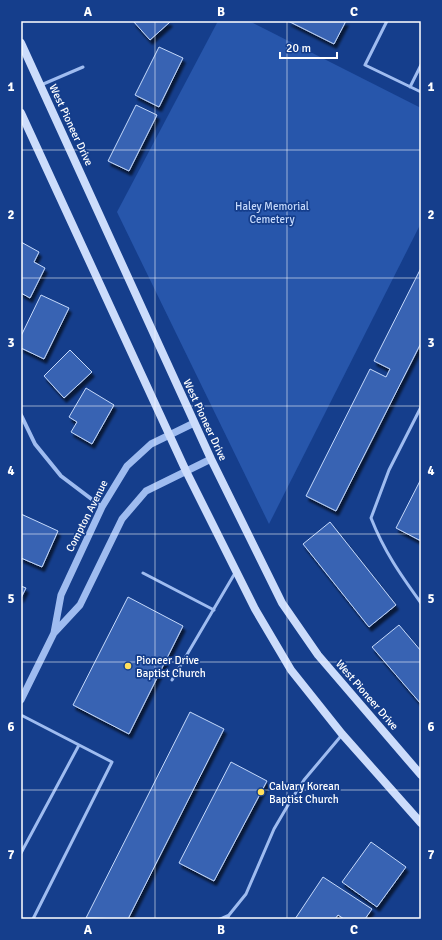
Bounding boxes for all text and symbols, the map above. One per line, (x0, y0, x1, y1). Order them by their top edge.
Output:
text: A (84, 4, 93, 20)
text: B (217, 4, 225, 20)
text: C (350, 4, 358, 20)
scale bar (280, 34, 337, 60)
text: 20 m (286, 41, 311, 56)
text: 1 (7, 79, 15, 95)
text: 1 (427, 79, 435, 95)
street label: West Pioneer Drive (46, 82, 96, 168)
park label: Haley Memorial Cemetery (235, 200, 309, 226)
text: 2 (7, 207, 15, 223)
text: 2 (427, 207, 435, 223)
text: 3 (7, 335, 15, 351)
text: 3 (427, 335, 435, 351)
street label: West Pioneer Drive (180, 377, 230, 463)
text: 4 (7, 463, 15, 479)
text: 4 (427, 463, 435, 479)
street label: Compton Avenue (63, 478, 111, 554)
text: 5 (7, 591, 15, 607)
text: 5 (427, 591, 435, 607)
place label: Pioneer Drive Baptist Church (136, 654, 206, 680)
street label: West Pioneer Drive (333, 657, 401, 733)
marker: Pioneer Drive Baptist Church (123, 661, 133, 671)
text: 6 (7, 719, 15, 735)
text: 6 (427, 719, 435, 735)
place label: Calvary Korean Baptist Church (269, 780, 340, 806)
marker: Calvary Korean Baptist Church (256, 787, 266, 797)
text: 7 (7, 847, 15, 863)
text: 7 (427, 847, 435, 863)
text: A (84, 922, 93, 938)
text: B (217, 922, 225, 938)
text: C (350, 922, 358, 938)

